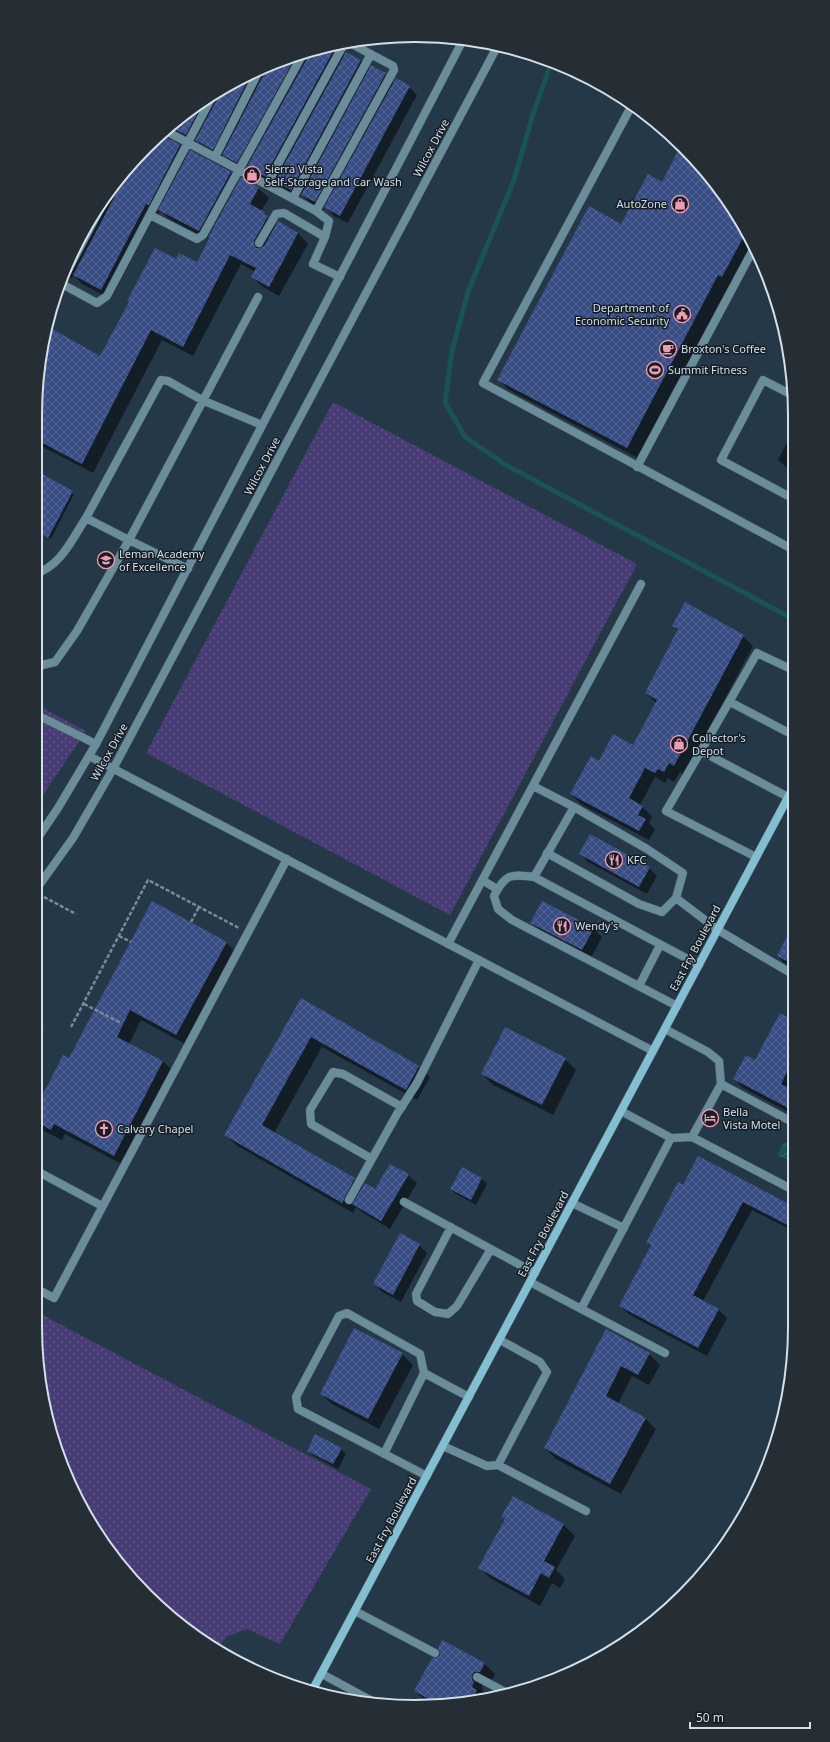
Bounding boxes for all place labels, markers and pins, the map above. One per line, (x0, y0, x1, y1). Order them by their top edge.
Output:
place label: Sierra Vista Self-Storage and Car Wash (265, 161, 402, 189)
shop icon: Sierra Vista Self-Storage and Car Wash (242, 165, 262, 185)
shop icon: AutoZone (670, 194, 690, 214)
place label: AutoZone (617, 196, 667, 211)
place label: Department of Economic Security (575, 300, 670, 328)
public building icon: Department of Economic Security (672, 304, 692, 324)
cafe icon: Broxton's Coffee (658, 339, 678, 359)
place label: Broxton's Coffee (681, 341, 766, 356)
sports icon: Summit Fitness (645, 360, 665, 380)
place label: Summit Fitness (668, 362, 747, 377)
place label: Leman Academy of Excellence (119, 546, 205, 574)
school or university icon: Leman Academy of Excellence (96, 550, 116, 570)
place label: Collector's Depot (692, 730, 746, 758)
shop icon: Collector's Depot (669, 734, 689, 754)
restaurant icon: KFC (604, 850, 624, 870)
place label: KFC (627, 852, 647, 867)
restaurant icon: Wendy's (552, 916, 572, 936)
place label: Wendy's (575, 918, 618, 933)
place label: Bella Vista Motel (723, 1104, 780, 1132)
hotel icon: Bella Vista Motel (700, 1108, 720, 1128)
church icon: Calvary Chapel (94, 1119, 114, 1139)
place label: Calvary Chapel (117, 1121, 193, 1136)

